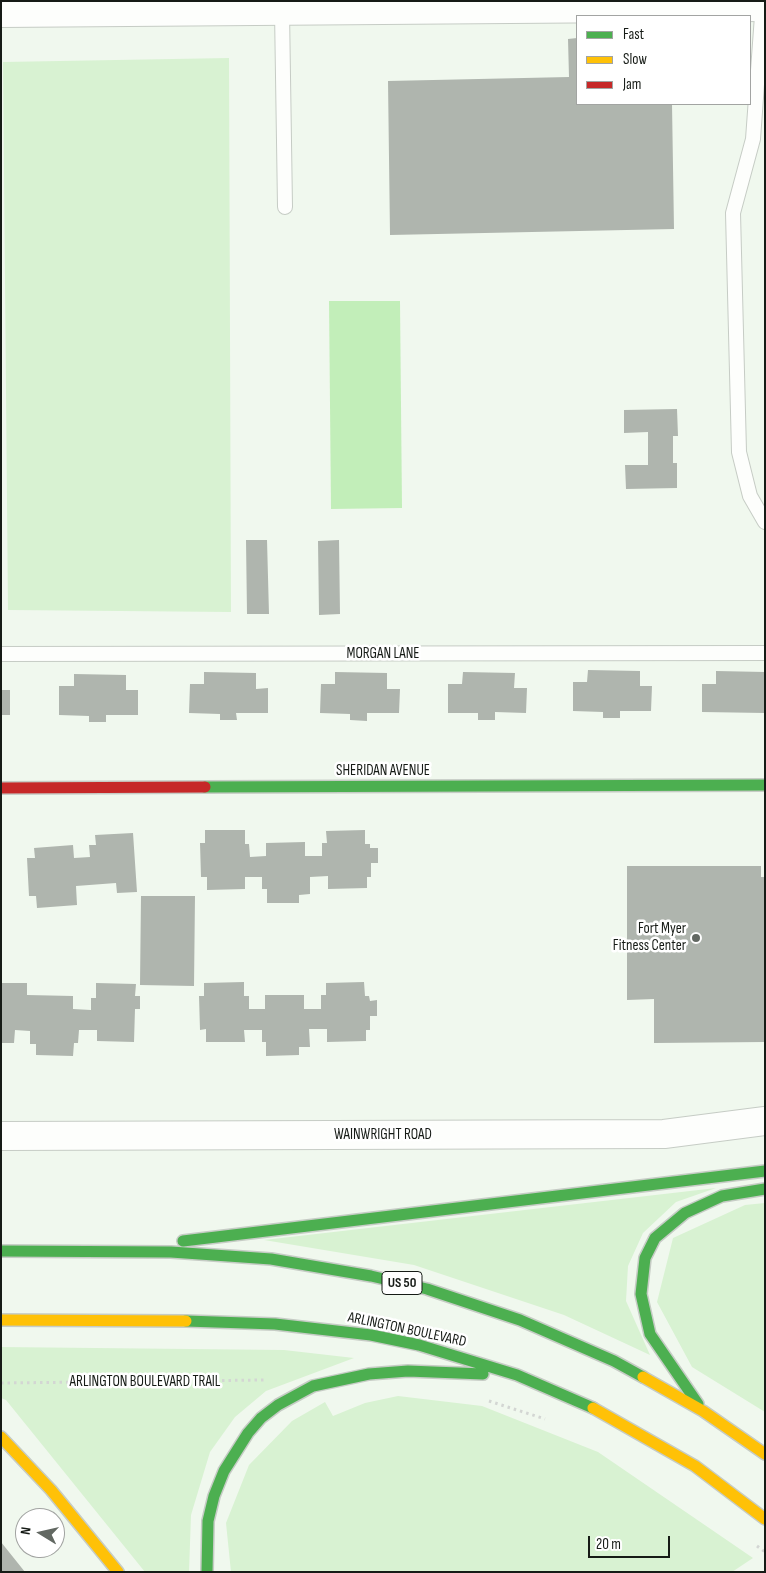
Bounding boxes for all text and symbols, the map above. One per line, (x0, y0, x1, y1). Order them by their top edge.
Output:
legend (576, 15, 751, 105)
text: Fast (623, 25, 644, 44)
text: Slow (623, 50, 647, 69)
text: Jam (623, 75, 641, 94)
street label: MORGAN LANE (346, 645, 420, 663)
street label: SHERIDAN AVENUE (336, 762, 430, 780)
place label: Fort Myer Fitness Center (613, 920, 686, 955)
marker: Fort Myer Fitness Center (690, 932, 702, 944)
street label: WAINWRIGHT ROAD (334, 1126, 432, 1144)
road number: US 50 (382, 1272, 422, 1295)
street label: ARLINGTON BOULEVARD (346, 1309, 468, 1351)
street label: ARLINGTON BOULEVARD TRAIL (70, 1373, 220, 1391)
north arrow (15, 1508, 65, 1558)
text: N (17, 1526, 35, 1536)
scale bar (591, 1526, 674, 1558)
text: 20 m (596, 1535, 621, 1554)

